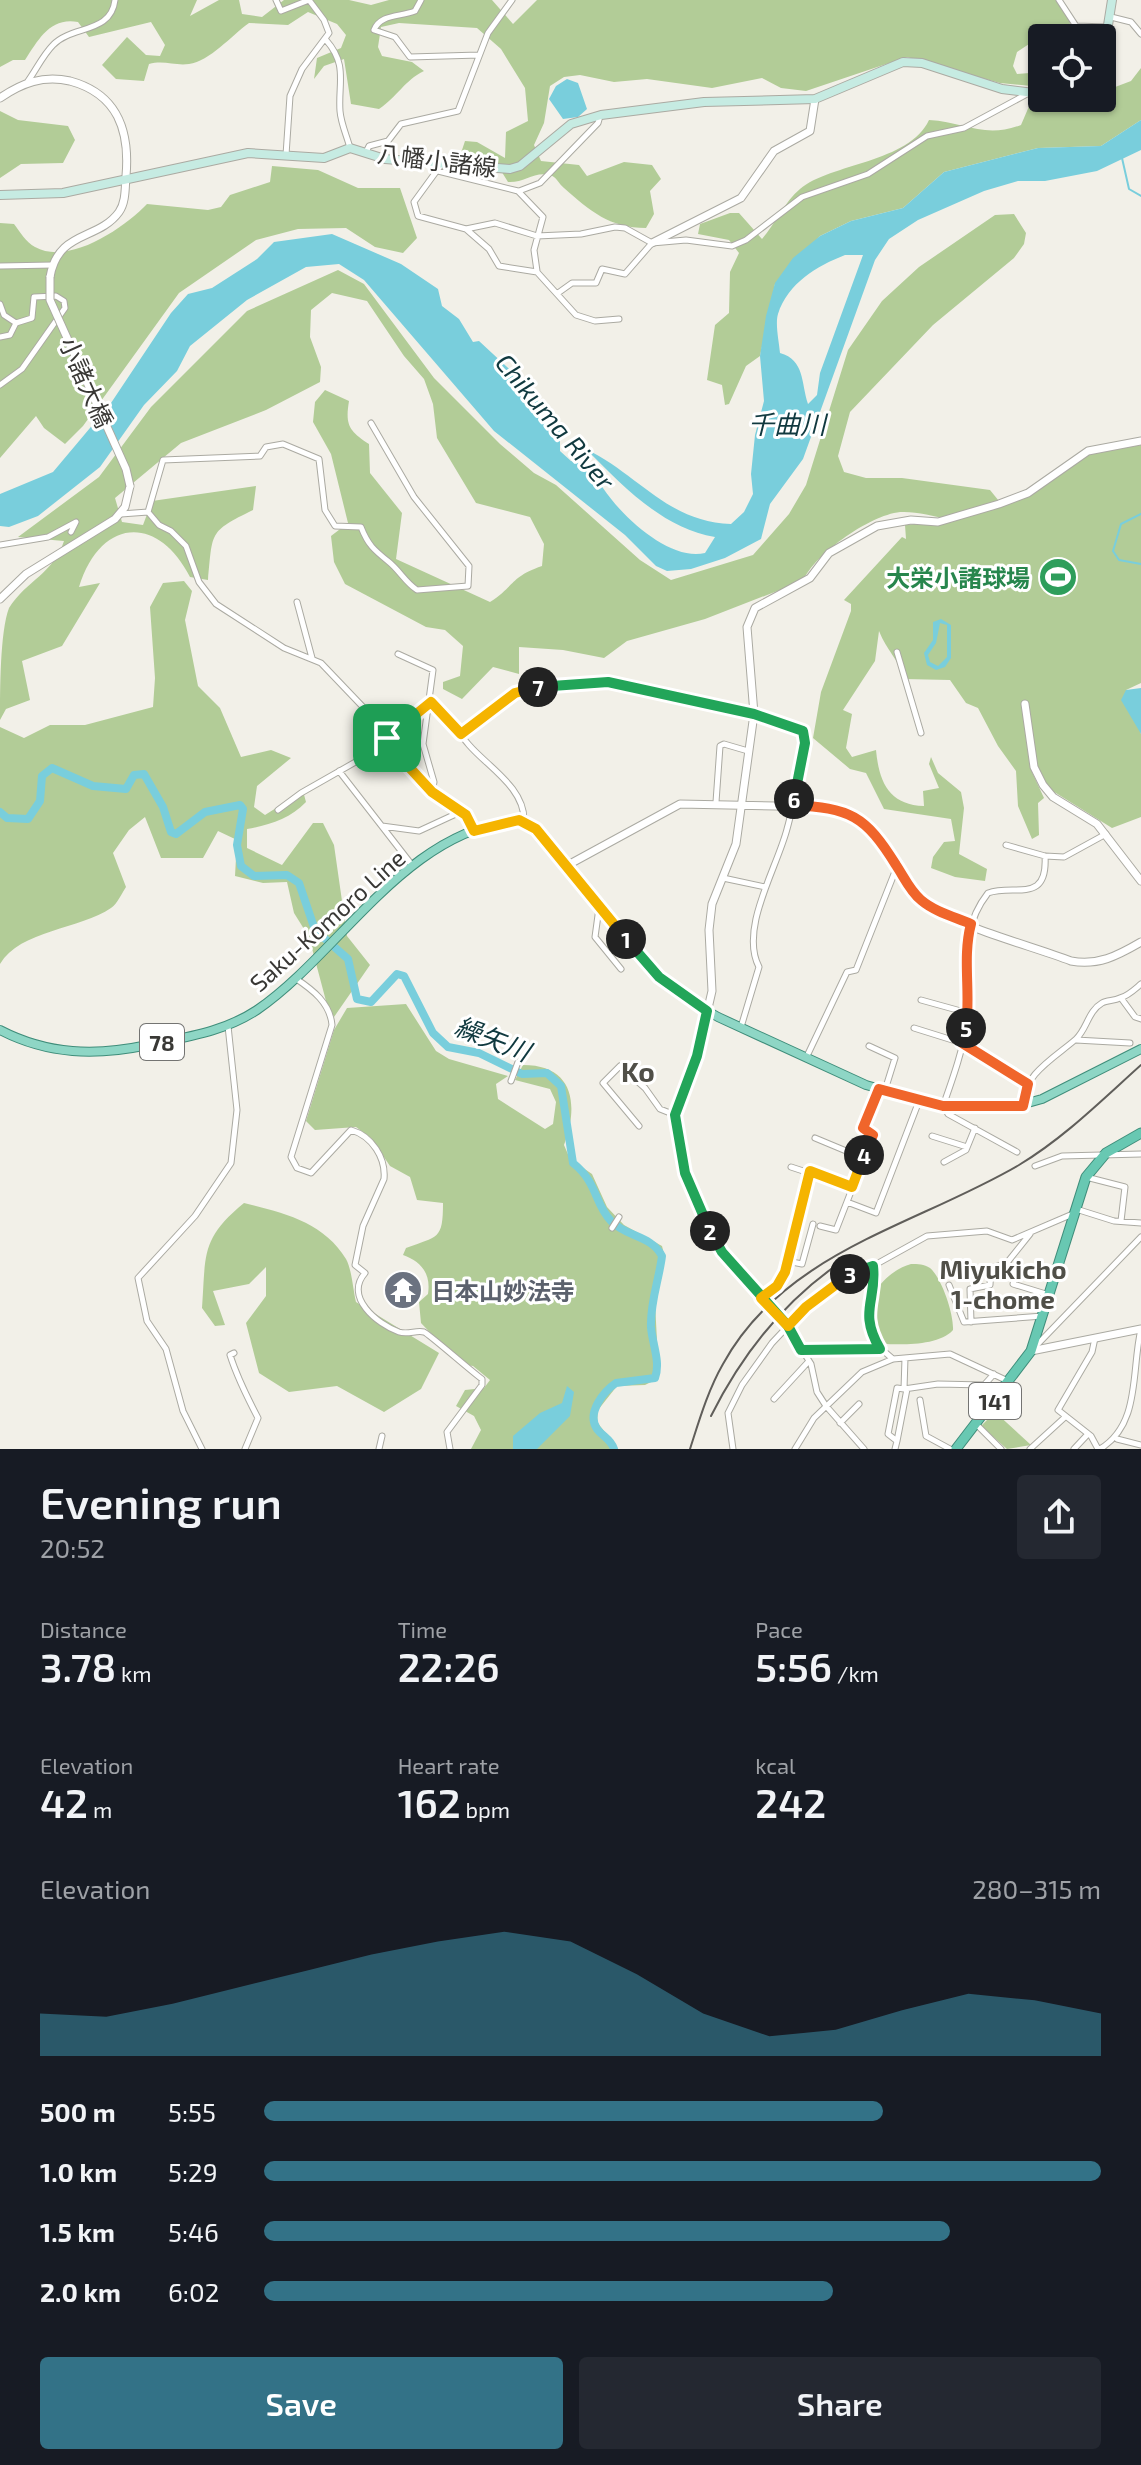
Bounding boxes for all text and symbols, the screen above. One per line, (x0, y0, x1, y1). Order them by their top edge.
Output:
map controls (1028, 24, 1116, 112)
button: locate (1028, 24, 1116, 112)
street label: 八幡小諸線 (376, 138, 498, 182)
street label: 小諸大橋 (54, 332, 120, 432)
water label: Chikuma River (490, 347, 622, 496)
water label: 千曲川 (748, 408, 829, 439)
sports icon: 大栄小諸球場 (1037, 556, 1079, 598)
place label: 大栄小諸球場 (886, 563, 1030, 592)
pin: 7 (518, 667, 558, 707)
text: 7 (532, 674, 544, 700)
pin (353, 704, 421, 772)
icon: arrive (365, 716, 409, 760)
pin: 6 (774, 779, 814, 819)
text: 6 (788, 786, 800, 812)
street label: Saku-Komoro Line (243, 843, 411, 997)
pin: 1 (606, 919, 646, 959)
text: 1 (621, 926, 631, 952)
pin: 5 (946, 1008, 986, 1048)
water label: 繰矢川 (451, 1010, 538, 1068)
text: 5 (960, 1015, 972, 1041)
road number: 78 (140, 1024, 184, 1060)
district label: Ko (621, 1054, 655, 1088)
pin: 4 (844, 1135, 884, 1175)
text: 4 (857, 1142, 871, 1168)
pin: 2 (690, 1211, 730, 1251)
text: 2 (704, 1218, 716, 1244)
district label: Miyukicho 1-chome (939, 1253, 1067, 1314)
pin: 3 (830, 1254, 870, 1294)
text: 3 (844, 1261, 856, 1287)
temple icon: 日本山妙法寺 (382, 1269, 424, 1311)
place label: 日本山妙法寺 (431, 1276, 575, 1305)
road number: 141 (969, 1383, 1021, 1419)
text: Evening run (40, 1475, 282, 1528)
button: share (1017, 1475, 1101, 1559)
text: 20:52 (40, 1532, 105, 1563)
text: Distance (40, 1616, 127, 1642)
text: Time (398, 1616, 447, 1642)
text: Pace (755, 1616, 803, 1642)
text: 3.78 (40, 1642, 116, 1690)
text: 22:26 (398, 1642, 500, 1690)
text: 5:56 (755, 1642, 832, 1690)
text: km (116, 1660, 152, 1686)
text: /km (832, 1660, 879, 1686)
text: Elevation (40, 1752, 133, 1778)
text: Heart rate (398, 1752, 499, 1778)
text: kcal (755, 1752, 796, 1778)
text: 42 (40, 1778, 88, 1826)
text: 162 (398, 1778, 461, 1826)
text: 242 (755, 1778, 826, 1826)
text: m (88, 1796, 112, 1822)
text: bpm (461, 1796, 510, 1822)
text: Elevation (40, 1873, 150, 1904)
text: 280–315 m (972, 1873, 1101, 1904)
text: 500 m (40, 2096, 116, 2127)
text: 5:55 (168, 2096, 216, 2127)
text: 1.0 km (40, 2156, 117, 2187)
text: 5:29 (168, 2156, 218, 2187)
text: 1.5 km (40, 2216, 115, 2247)
text: 5:46 (168, 2216, 219, 2247)
text: 2.0 km (40, 2276, 121, 2307)
text: 6:02 (168, 2276, 219, 2307)
button: Save (40, 2357, 563, 2449)
button: Share (579, 2357, 1101, 2449)

